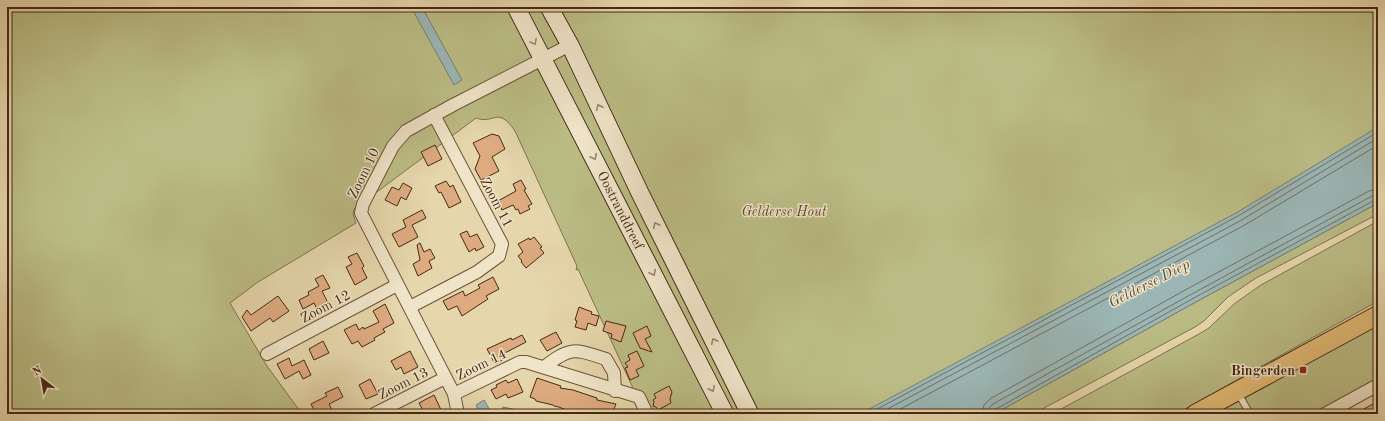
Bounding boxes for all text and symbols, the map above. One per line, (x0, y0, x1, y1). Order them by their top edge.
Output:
one-way arrow (530, 37, 537, 45)
one-way arrow (596, 104, 604, 112)
street label: Zoom 10 (346, 146, 382, 201)
one-way arrow (589, 153, 596, 161)
street label: Oostranddreef (594, 169, 646, 253)
street label: Zoom 11 (477, 175, 515, 230)
park label: Gelderse Hout (741, 205, 827, 219)
one-way arrow (653, 222, 661, 229)
water label: Gelderse Diep (1106, 257, 1193, 311)
one-way arrow (648, 269, 656, 276)
street label: Zoom 12 (298, 288, 353, 326)
one-way arrow (711, 338, 718, 346)
street label: Zoom 14 (454, 347, 509, 383)
north arrow (22, 359, 62, 399)
place label: Bingerden (1231, 364, 1295, 378)
text: N (31, 365, 45, 379)
street label: Zoom 13 (376, 365, 431, 402)
marker: Bingerden (1298, 365, 1308, 375)
one-way arrow (707, 385, 715, 392)

